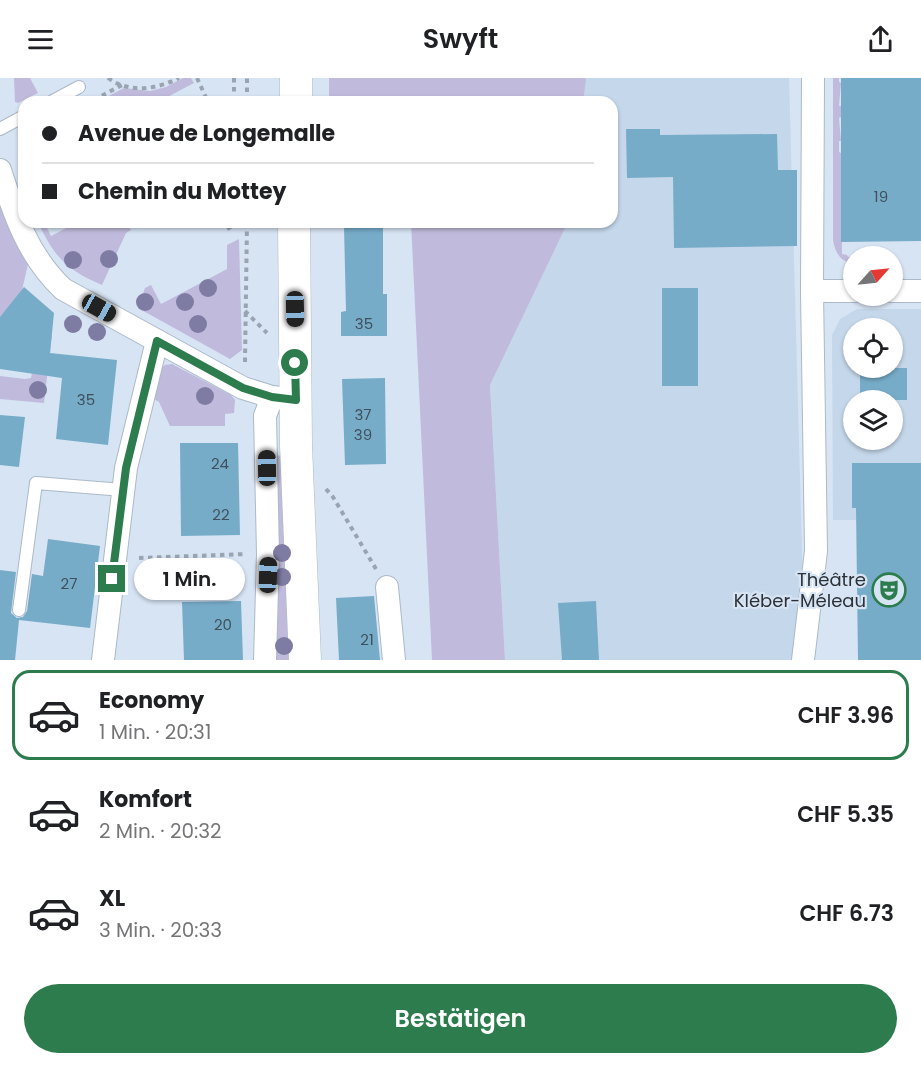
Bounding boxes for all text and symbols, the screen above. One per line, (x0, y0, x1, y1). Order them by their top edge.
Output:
text: Swyft (423, 20, 498, 57)
icon: menu (24, 23, 57, 56)
icon: share (864, 23, 897, 56)
text: Avenue de Longemalle (78, 118, 335, 149)
text: Chemin du Mottey (78, 176, 286, 207)
house number: 19 (874, 186, 888, 207)
north arrow (843, 246, 903, 306)
map controls (843, 246, 903, 450)
car (79, 291, 119, 325)
car (286, 291, 304, 327)
house number: 35 (355, 313, 373, 334)
button: locate (843, 318, 903, 378)
route start (281, 349, 308, 376)
house number: 35 (77, 389, 95, 410)
button: layers (843, 390, 903, 450)
house number: 37 (354, 404, 372, 425)
house number: 39 (354, 424, 372, 445)
car (258, 450, 276, 486)
house number: 24 (211, 453, 229, 474)
house number: 22 (212, 504, 230, 525)
car (258, 557, 278, 593)
callout: 1 Min. (133, 558, 244, 600)
route end (98, 565, 125, 592)
text: 1 Min. (163, 565, 216, 593)
place label: Théâtre Kléber-Méleau (734, 567, 866, 613)
theatre icon: Théâtre Kléber-Méleau (871, 572, 907, 608)
house number: 27 (61, 573, 77, 594)
house number: 20 (214, 614, 232, 635)
house number: 21 (360, 629, 374, 650)
text: Economy (99, 685, 204, 716)
icon: car (27, 688, 81, 742)
text: CHF 3.96 (798, 700, 894, 731)
text: 1 Min. · 20:31 (99, 718, 211, 746)
text: Komfort (99, 784, 192, 815)
icon: car (27, 787, 81, 841)
text: CHF 5.35 (797, 799, 894, 830)
text: 2 Min. · 20:32 (99, 817, 222, 845)
text: XL (99, 883, 125, 914)
icon: car (27, 886, 81, 940)
text: CHF 6.73 (799, 898, 894, 929)
text: 3 Min. · 20:33 (99, 916, 222, 944)
button: Bestätigen (24, 984, 897, 1053)

